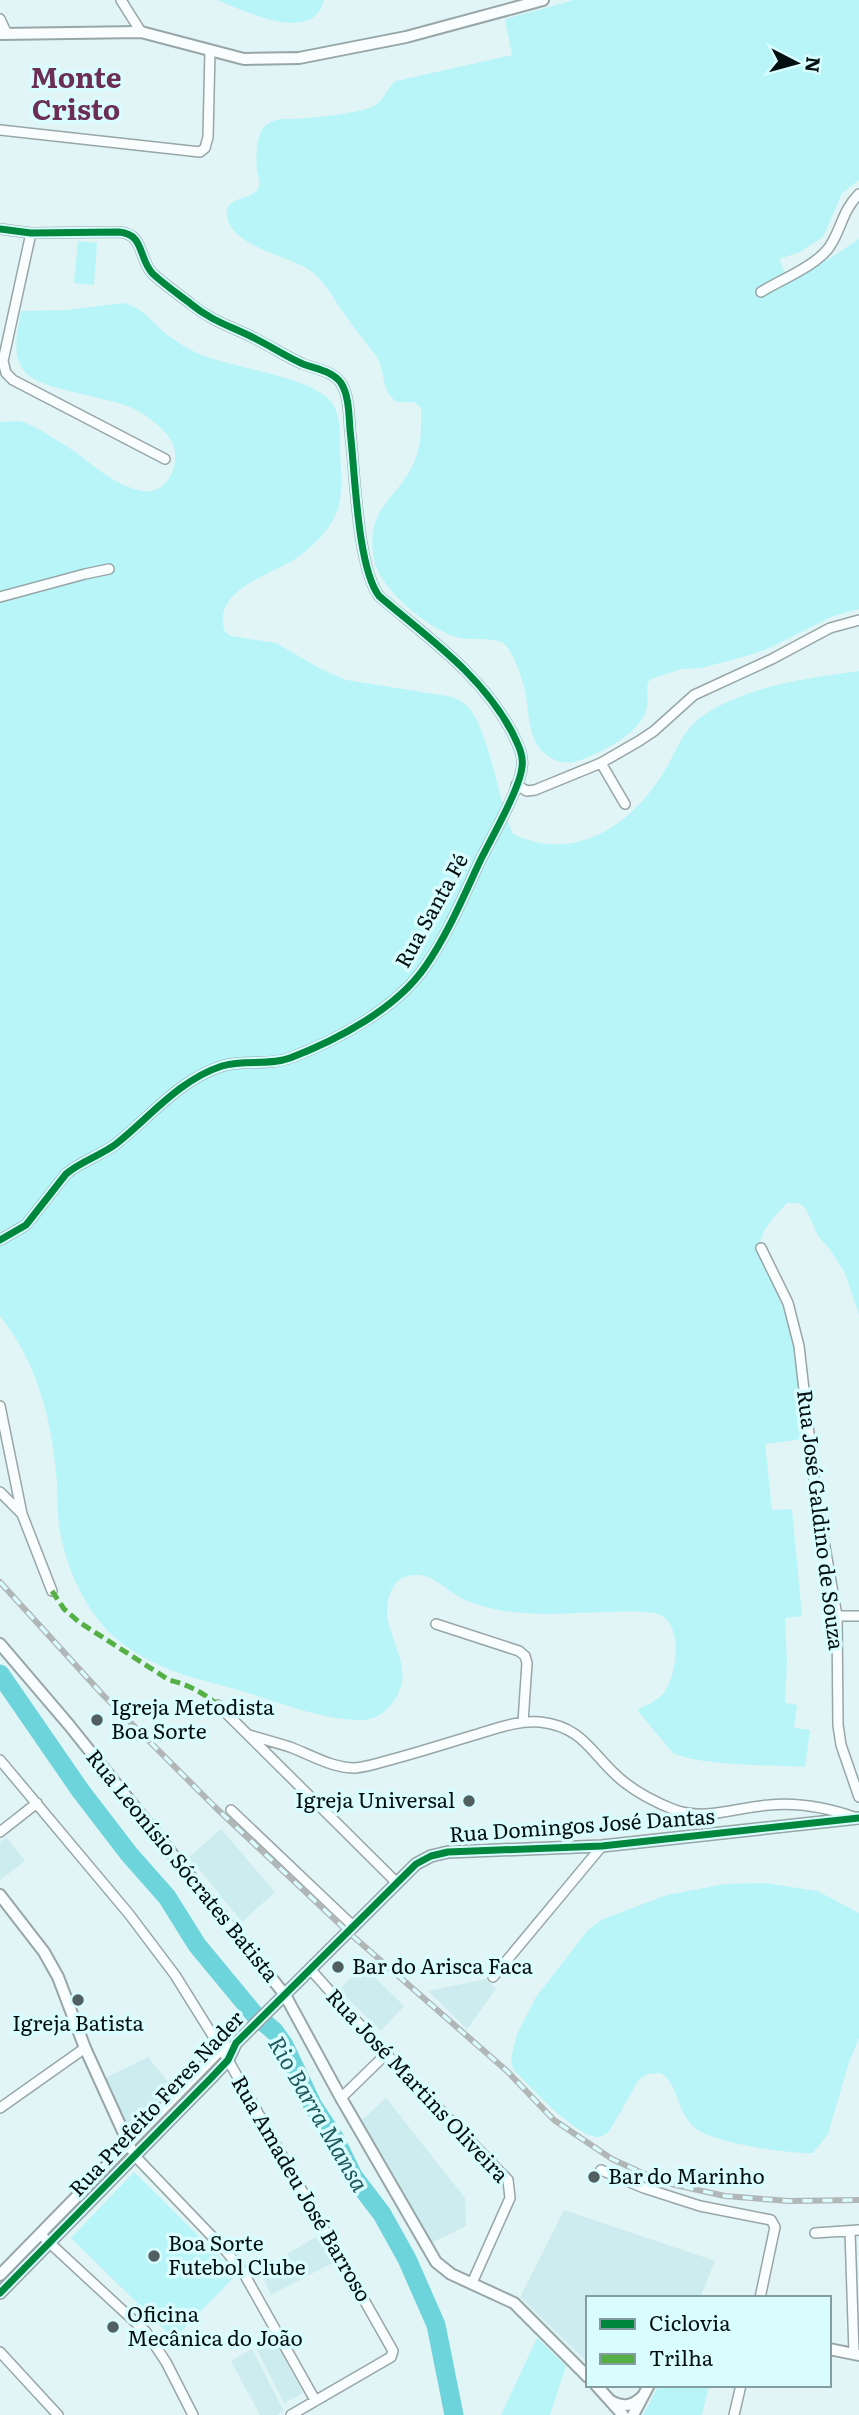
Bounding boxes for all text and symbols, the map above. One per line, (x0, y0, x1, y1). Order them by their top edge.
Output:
north arrow (761, 28, 831, 98)
district label: Monte Cristo (30, 55, 122, 129)
text: N (799, 55, 829, 74)
street label: Rua Santa Fé (386, 847, 474, 973)
street label: Rua José Galdino de Souza (791, 1388, 854, 1652)
place label: Igreja Metodista Boa Sorte (111, 1690, 275, 1745)
marker: Igreja Metodista Boa Sorte (89, 1712, 105, 1728)
street label: Rua Leonísio Sócrates Batista (80, 1742, 288, 1988)
place label: Igreja Universal (295, 1783, 455, 1814)
marker: Igreja Universal (461, 1793, 477, 1809)
street label: Rua Domingos José Dantas (448, 1799, 716, 1848)
place label: Bar do Arisca Faca (352, 1949, 533, 1980)
marker: Bar do Arisca Faca (330, 1959, 346, 1975)
street label: Rua José Martins Oliveira (320, 1980, 518, 2189)
marker: Igreja Batista (70, 1992, 86, 2008)
street label: Rua Prefeito Feres Nader (61, 2002, 250, 2202)
place label: Igreja Batista (12, 2006, 144, 2037)
water label: Rio Barra Mansa (261, 2029, 378, 2197)
street label: Rua Amadeu José Barroso (226, 2069, 381, 2307)
place label: Bar do Marinho (608, 2159, 765, 2190)
marker: Bar do Marinho (586, 2169, 602, 2185)
place label: Boa Sorte Futebol Clube (168, 2226, 306, 2281)
marker: Boa Sorte Futebol Clube (146, 2248, 162, 2264)
legend (586, 2296, 831, 2387)
place label: Oficina Mecânica do João (127, 2297, 303, 2352)
text: Ciclovia (649, 2306, 731, 2337)
marker: Oficina Mecânica do João (105, 2319, 121, 2335)
text: Trilha (649, 2341, 714, 2372)

